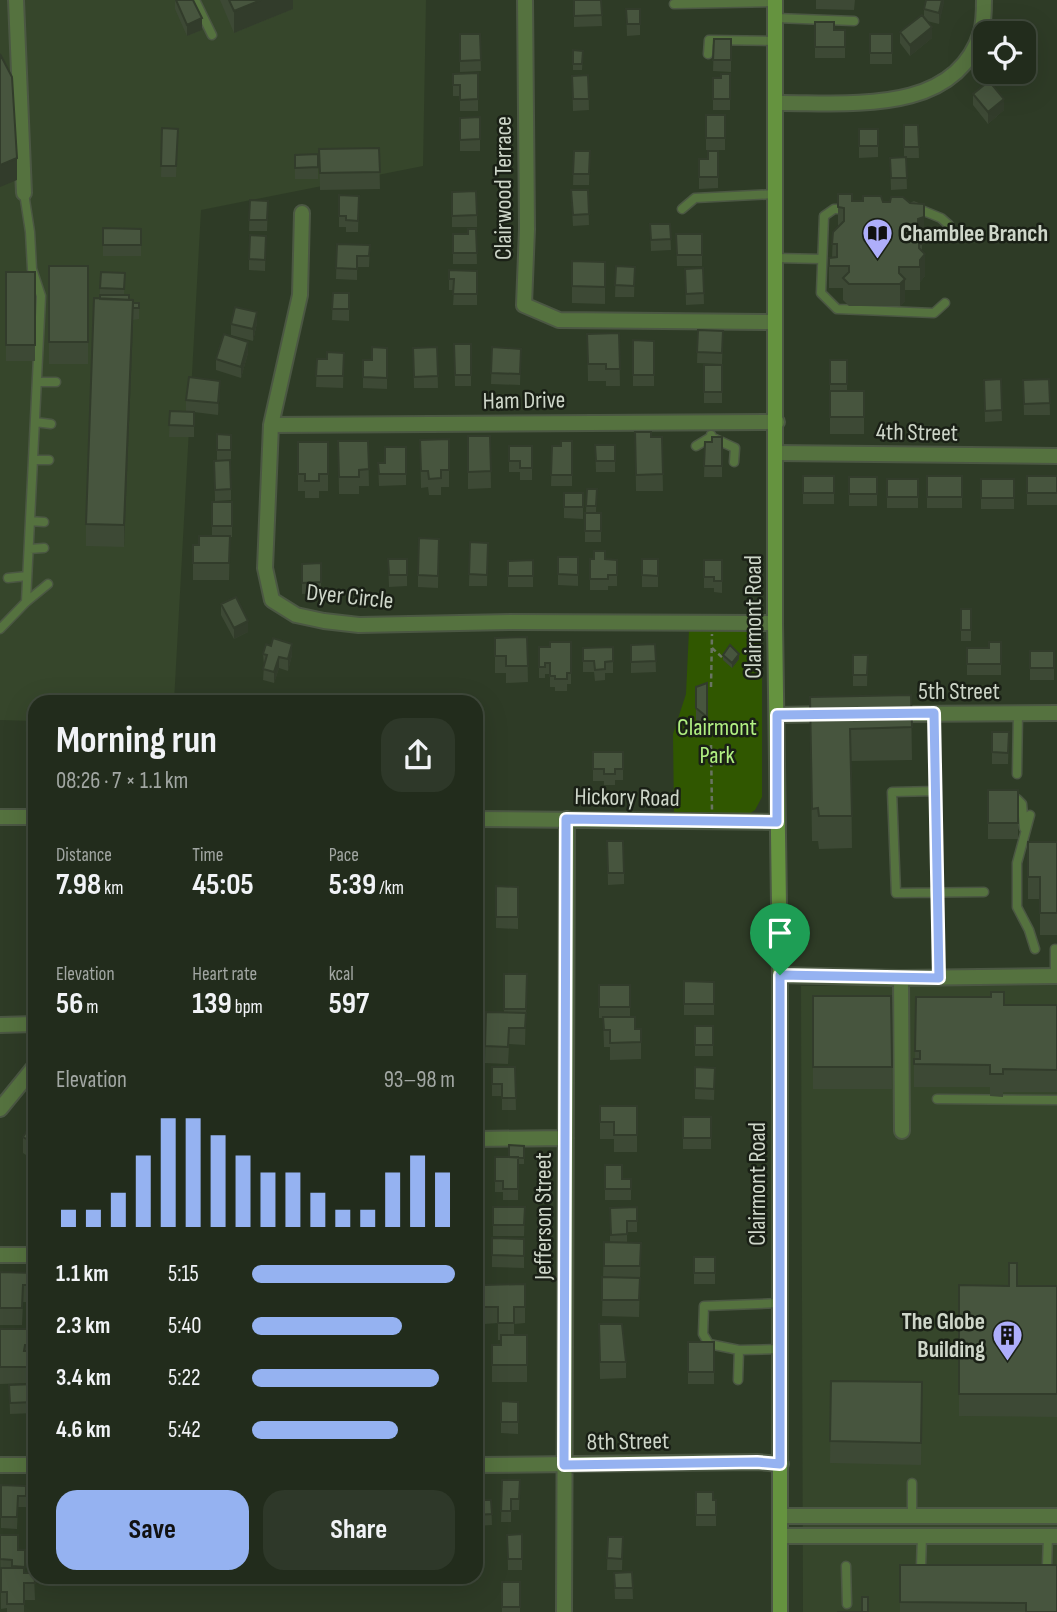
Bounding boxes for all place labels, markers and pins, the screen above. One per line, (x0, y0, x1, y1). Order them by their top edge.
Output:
library icon: Chamblee Branch (860, 216, 894, 260)
place label: Chamblee Branch (900, 219, 1048, 248)
pin (750, 903, 810, 975)
place label: The Globe Building (901, 1307, 985, 1364)
building icon: The Globe Building (991, 1318, 1025, 1362)

